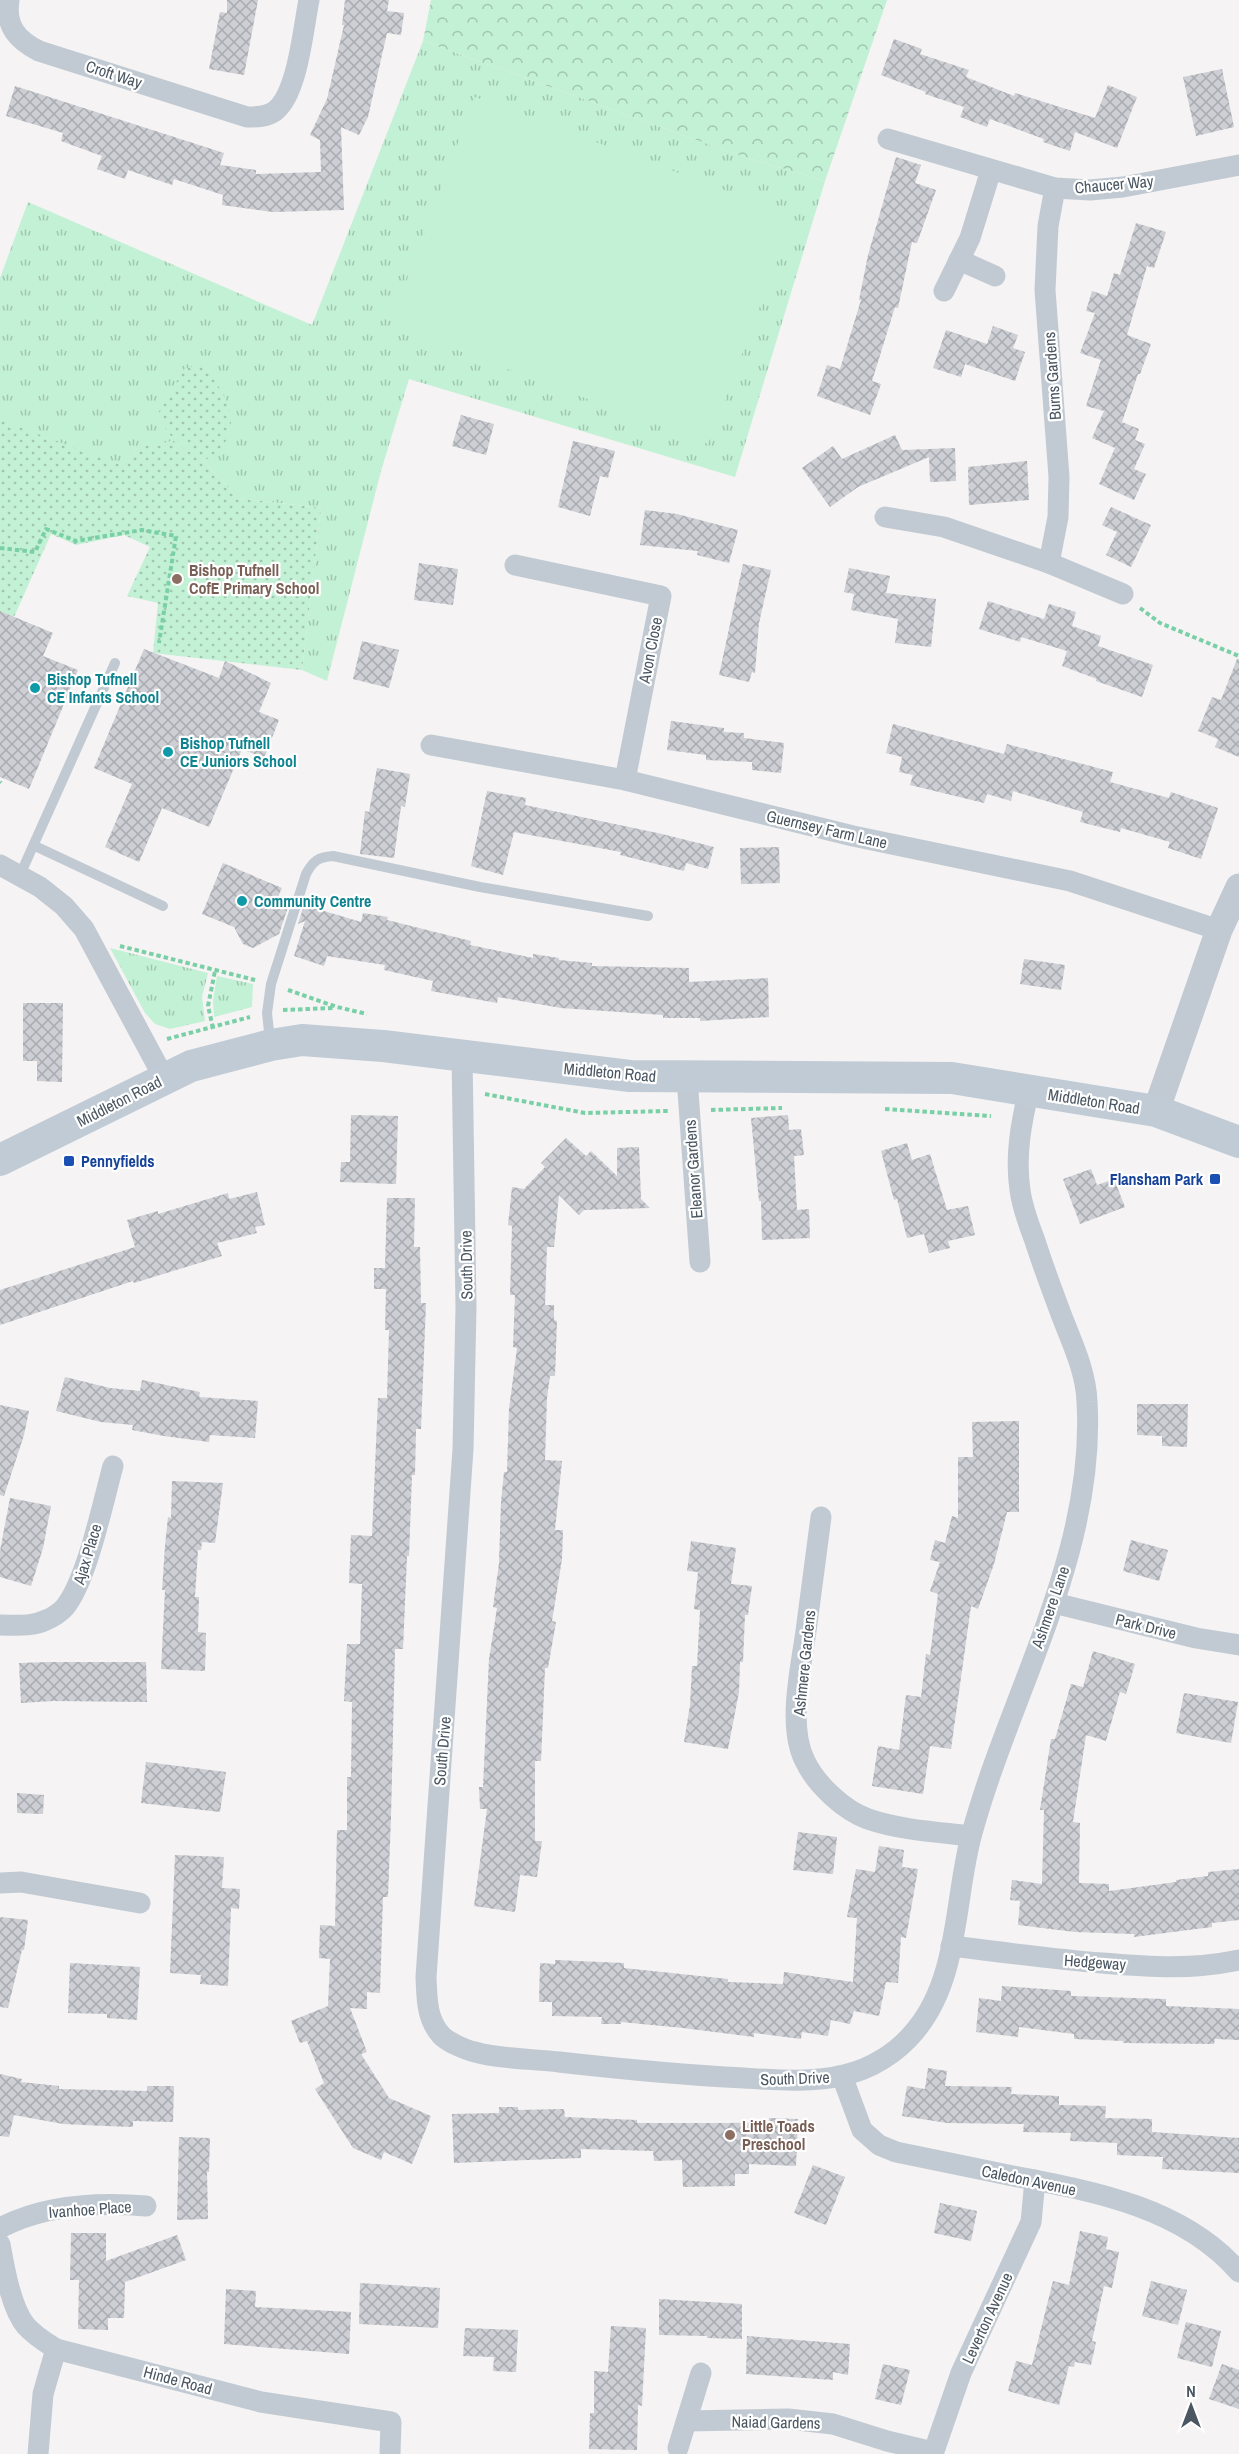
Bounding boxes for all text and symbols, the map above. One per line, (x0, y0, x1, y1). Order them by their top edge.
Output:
street label: Croft Way (83, 55, 145, 94)
street label: Chaucer Way (1074, 170, 1155, 198)
street label: Burns Gardens (1038, 331, 1066, 421)
place label: Bishop Tufnell CofE Primary School (189, 559, 320, 599)
marker: Bishop Tufnell CofE Primary School (170, 572, 184, 586)
street label: Avon Close (633, 615, 667, 686)
place label: Bishop Tufnell CE Infants School (47, 668, 159, 708)
marker: Bishop Tufnell CE Infants School (28, 681, 42, 695)
place label: Bishop Tufnell CE Juniors School (180, 732, 297, 772)
marker: Bishop Tufnell CE Juniors School (161, 745, 175, 759)
street label: Guernsey Farm Lane (764, 804, 890, 854)
place label: Community Centre (254, 890, 371, 912)
marker: Community Centre (235, 894, 249, 908)
street label: Middleton Road (563, 1057, 657, 1087)
street label: Middleton Road (73, 1070, 165, 1132)
street label: Middleton Road (1047, 1083, 1141, 1119)
street label: Eleanor Gardens (679, 1119, 707, 1219)
place label: Pennyfields (81, 1150, 155, 1172)
marker: Pennyfields (62, 1154, 76, 1168)
place label: Flansham Park (1110, 1168, 1204, 1190)
marker: Flansham Park (1208, 1172, 1222, 1186)
street label: South Drive (454, 1230, 478, 1300)
street label: Ajax Place (67, 1521, 107, 1588)
street label: Ashmere Lane (1025, 1563, 1074, 1652)
street label: Park Drive (1113, 1608, 1179, 1644)
street label: Ashmere Gardens (787, 1609, 821, 1718)
street label: South Drive (428, 1716, 456, 1786)
street label: Hedgeway (1063, 1949, 1127, 1975)
street label: South Drive (760, 2066, 830, 2090)
place label: Little Toads Preschool (742, 2115, 815, 2155)
marker: Little Toads Preschool (723, 2128, 737, 2142)
street label: Caledon Avenue (980, 2159, 1078, 2201)
street label: Ivanhoe Place (48, 2195, 132, 2223)
street label: Leverton Avenue (956, 2269, 1018, 2367)
street label: Hinde Road (141, 2360, 215, 2400)
north arrow (1161, 2376, 1221, 2436)
text: N (1186, 2380, 1196, 2402)
street label: Naiad Gardens (731, 2410, 821, 2434)

